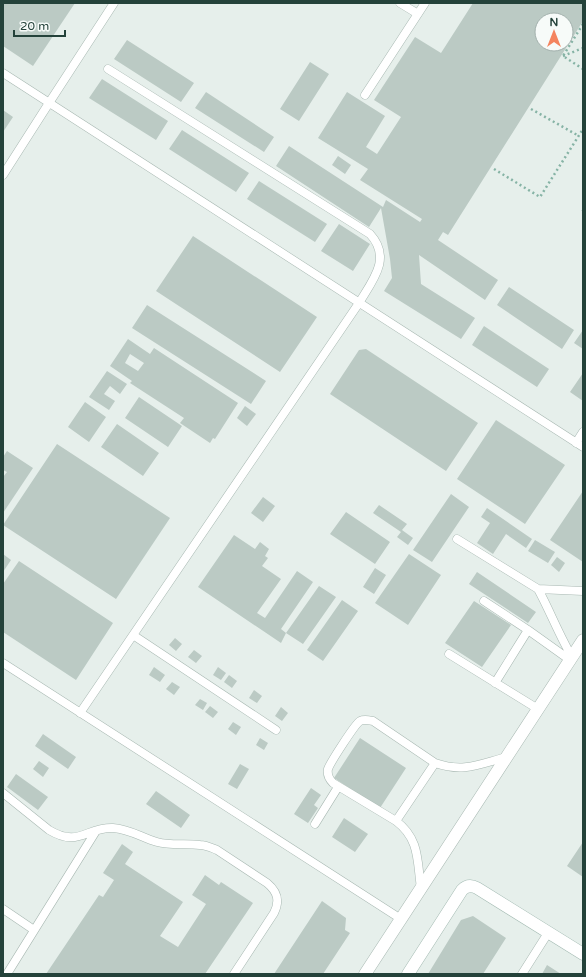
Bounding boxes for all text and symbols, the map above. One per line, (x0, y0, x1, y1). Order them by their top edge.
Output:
scale bar (14, 12, 65, 38)
north arrow (534, 12, 574, 52)
text: N (550, 16, 558, 29)
text: 20 m (20, 19, 49, 33)

